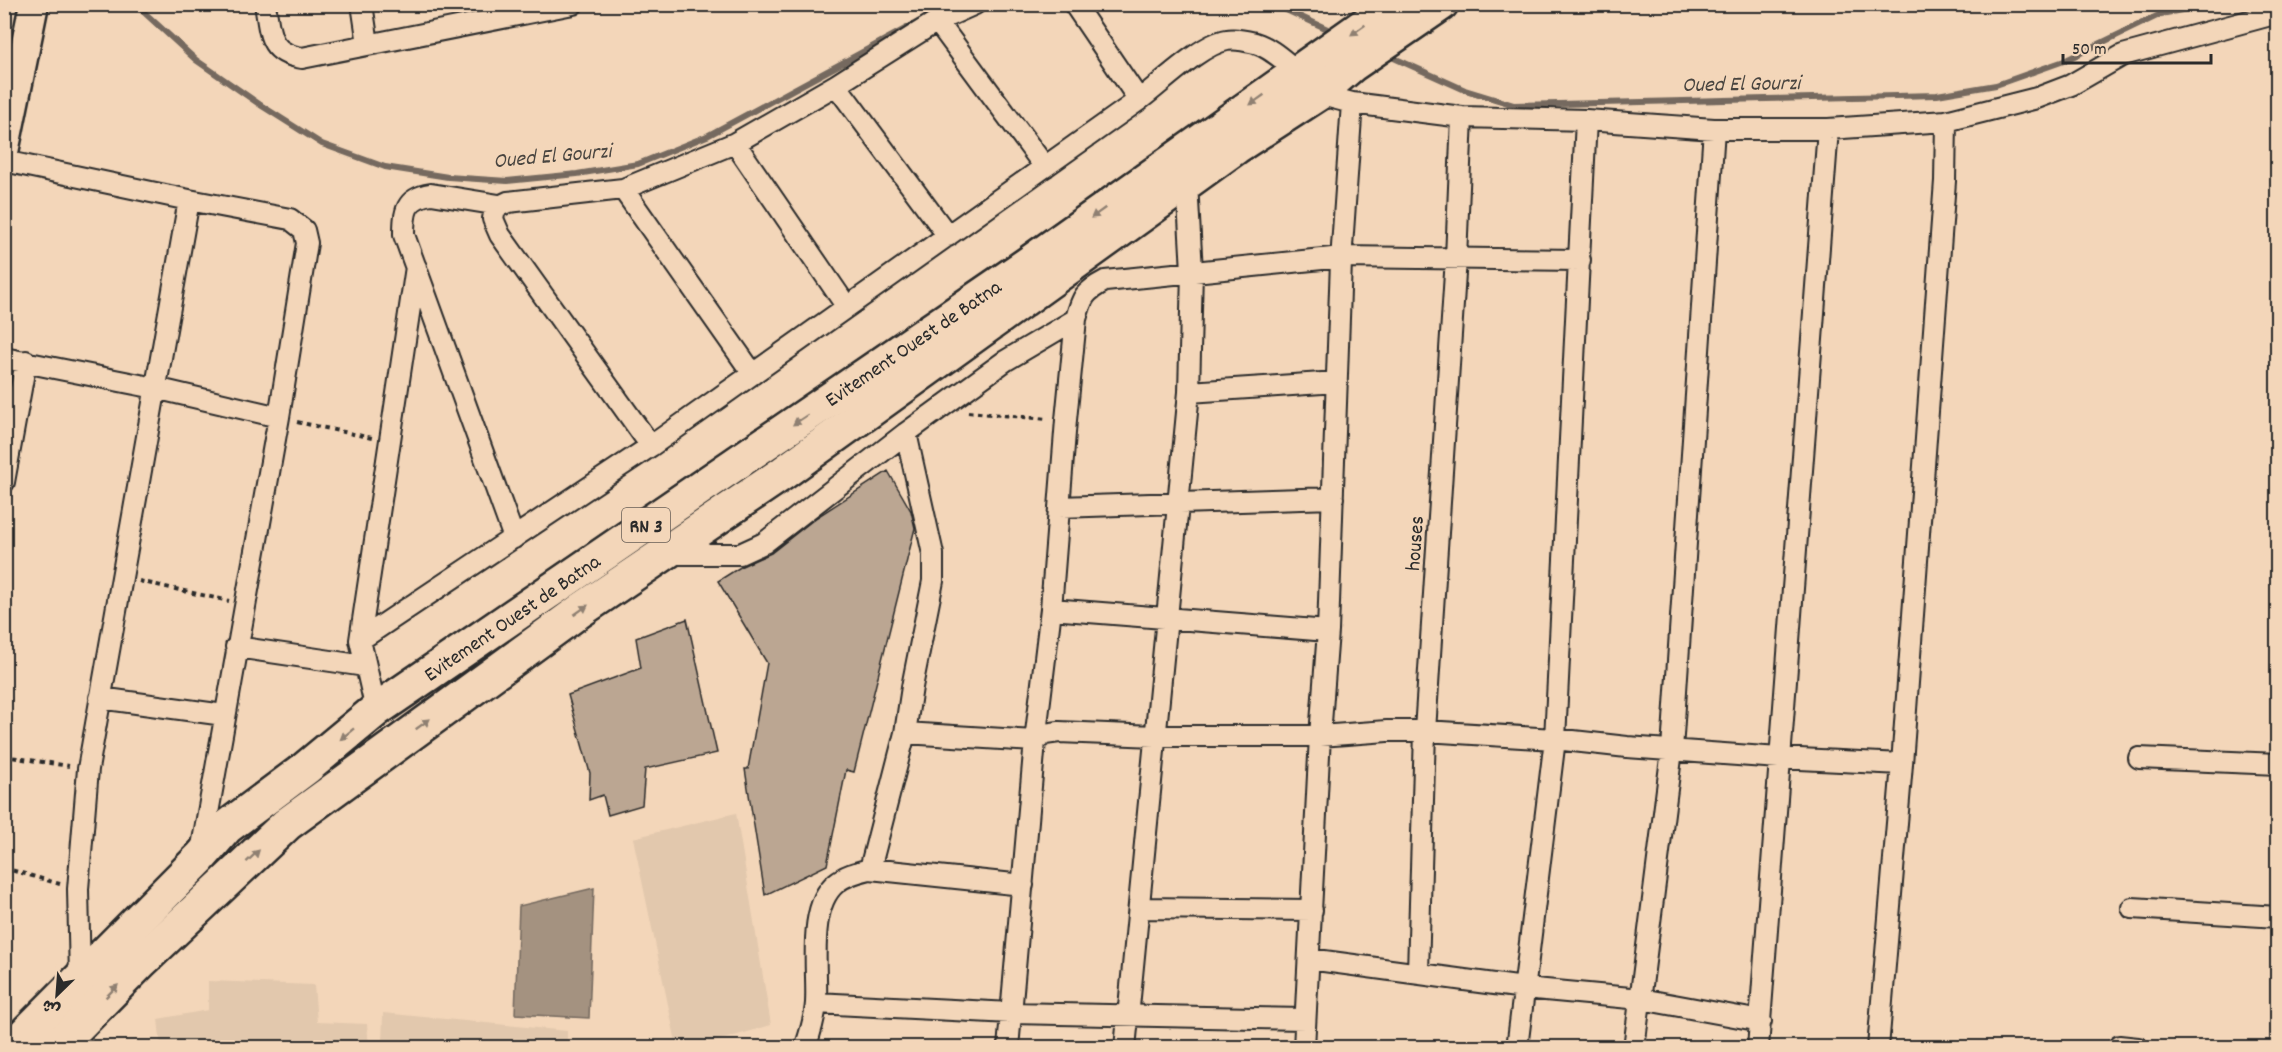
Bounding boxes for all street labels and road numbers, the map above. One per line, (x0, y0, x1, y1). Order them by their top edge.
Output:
street label: Evitement Ouest de Batna (820, 273, 1010, 416)
road number: RN 3 (622, 508, 670, 542)
street label: houses (1400, 515, 1434, 572)
street label: Evitement Ouest de Batna (419, 548, 609, 691)

